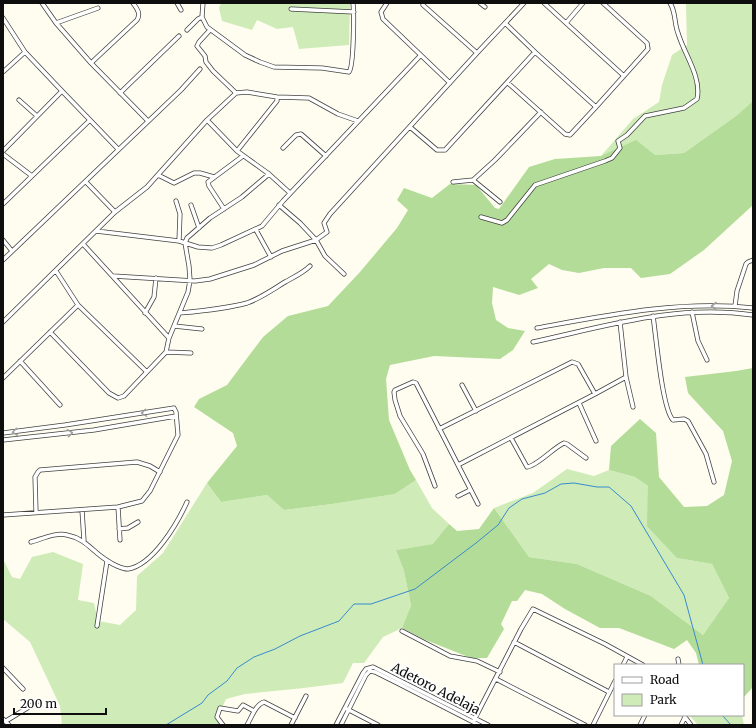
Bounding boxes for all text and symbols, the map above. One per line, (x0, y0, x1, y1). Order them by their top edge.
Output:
one-way arrow (711, 302, 717, 310)
one-way arrow (141, 408, 147, 417)
one-way arrow (12, 427, 18, 436)
one-way arrow (67, 429, 73, 438)
street label: Adetoro Adelaja (387, 658, 483, 718)
legend (614, 664, 744, 716)
text: Road (650, 672, 679, 687)
scale bar (14, 690, 106, 716)
text: Park (650, 692, 677, 707)
text: 200 m (20, 696, 57, 711)

